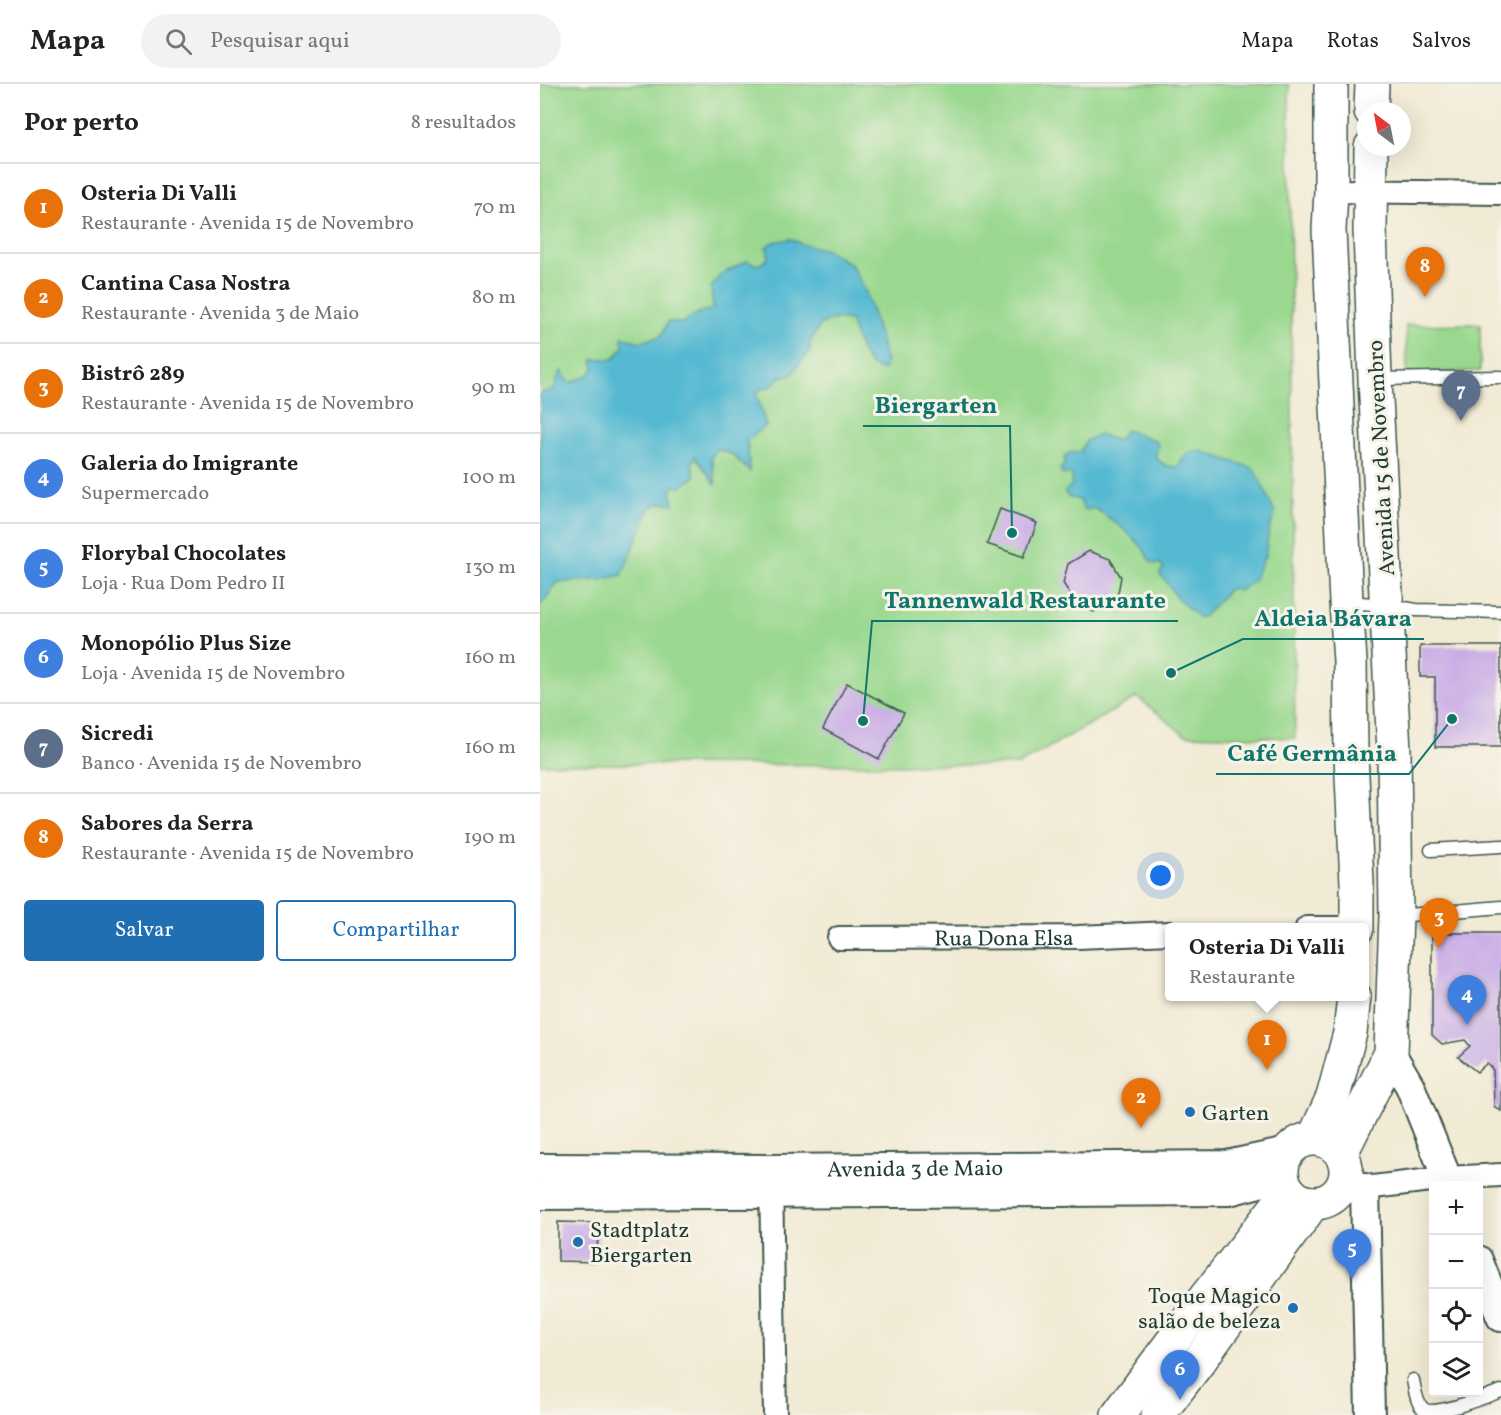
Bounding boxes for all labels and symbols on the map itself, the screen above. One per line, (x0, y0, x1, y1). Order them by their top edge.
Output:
north arrow (1357, 102, 1411, 156)
pin: 8 (1406, 248, 1444, 297)
street label: Avenida 15 de Novembro (1361, 339, 1404, 577)
pin: 7 (1442, 372, 1480, 421)
callout: Biergarten (863, 384, 1010, 426)
text: Biergarten (875, 390, 997, 424)
callout: Tannenwald Restaurante (872, 579, 1178, 621)
text: Tannenwald Restaurante (884, 585, 1166, 619)
callout: Aldeia Bávara (1243, 597, 1424, 639)
text: Aldeia Bávara (1254, 603, 1412, 637)
callout: Café Germânia (1216, 732, 1409, 774)
text: Café Germânia (1227, 738, 1397, 772)
your location (1146, 861, 1175, 890)
pin: 3 (1420, 898, 1458, 948)
street label: Rua Dona Elsa (934, 924, 1074, 956)
pin: 4 (1448, 976, 1486, 1025)
pin: 1 (1248, 1020, 1286, 1070)
pin: 2 (1122, 1078, 1160, 1128)
place label: Garten (1202, 1099, 1269, 1130)
marker: Garten (1183, 1105, 1197, 1119)
street label: Avenida 3 de Maio (827, 1154, 1003, 1187)
place label: Stadtplatz Biergarten (590, 1216, 692, 1272)
pin: 5 (1332, 1230, 1372, 1279)
marker: Stadtplatz Biergarten (571, 1235, 585, 1249)
place label: Toque Magico salão de beleza (1138, 1282, 1281, 1338)
marker: Toque Magico salão de beleza (1286, 1301, 1300, 1315)
pin: 6 (1160, 1350, 1200, 1400)

